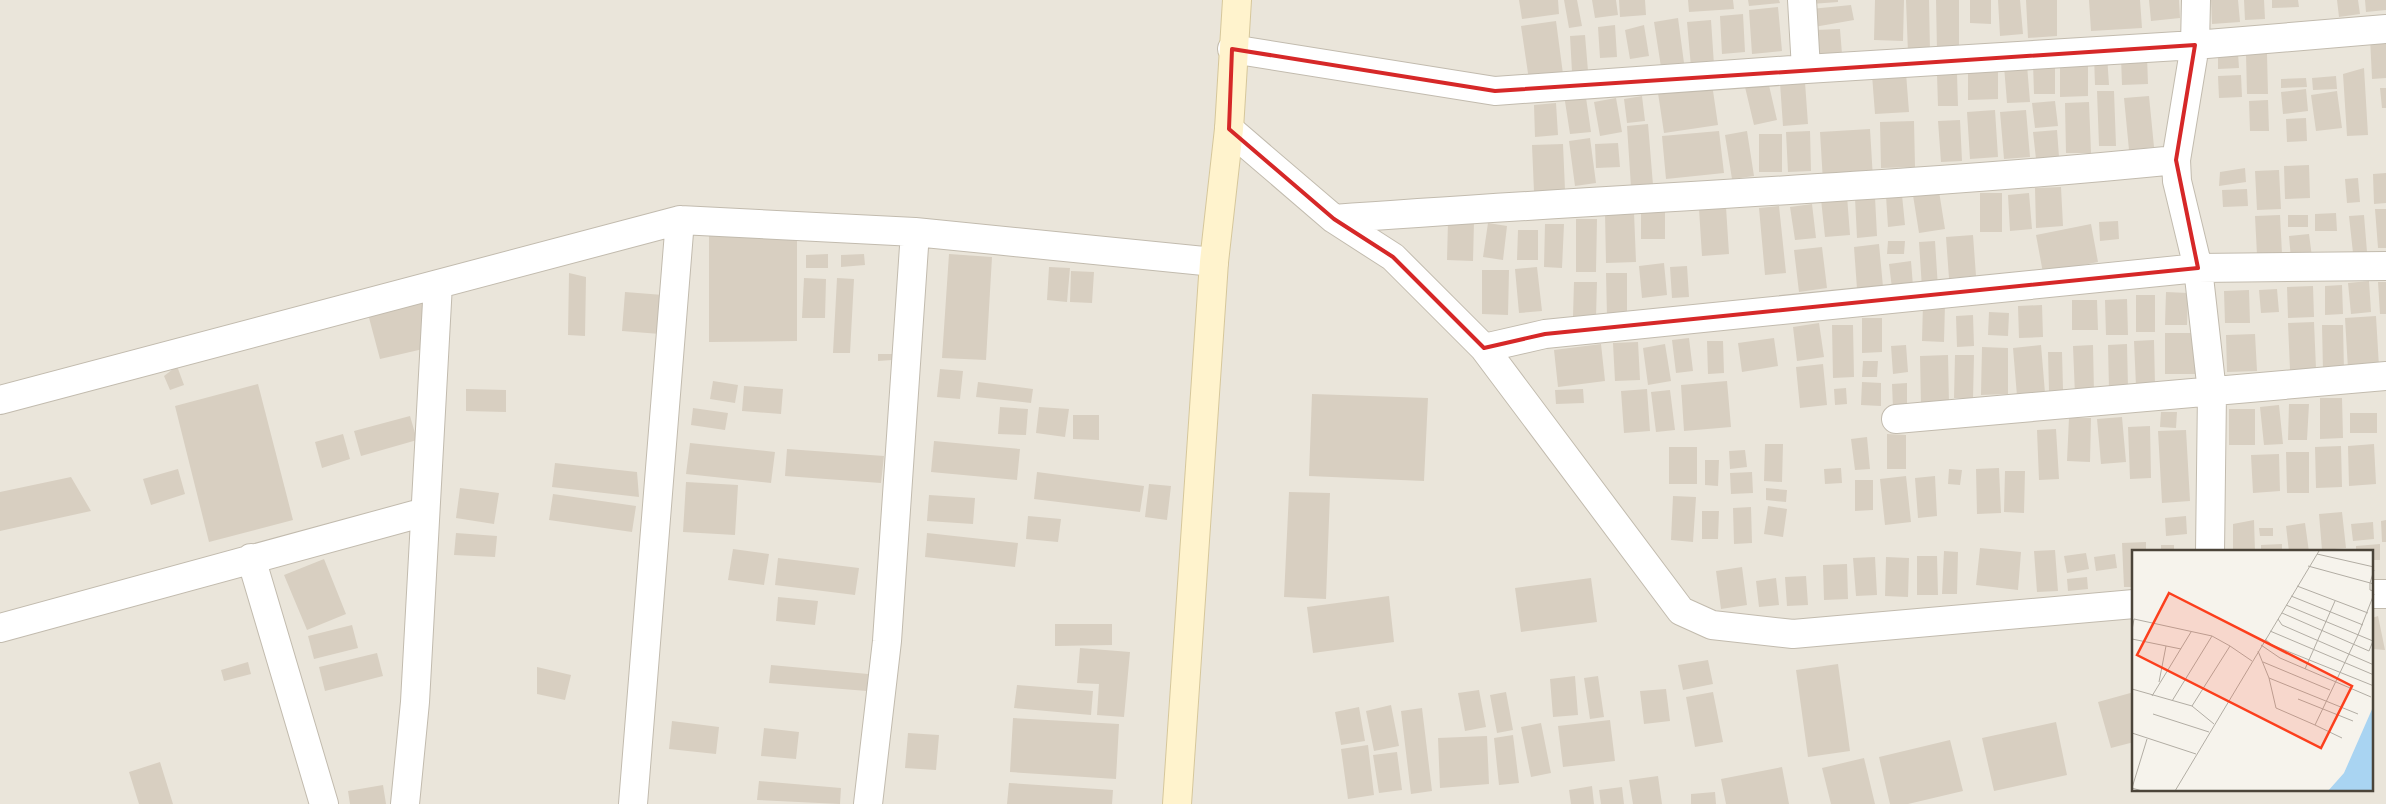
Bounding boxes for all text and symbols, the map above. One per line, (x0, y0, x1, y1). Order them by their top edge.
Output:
inset map (2132, 550, 2374, 792)

